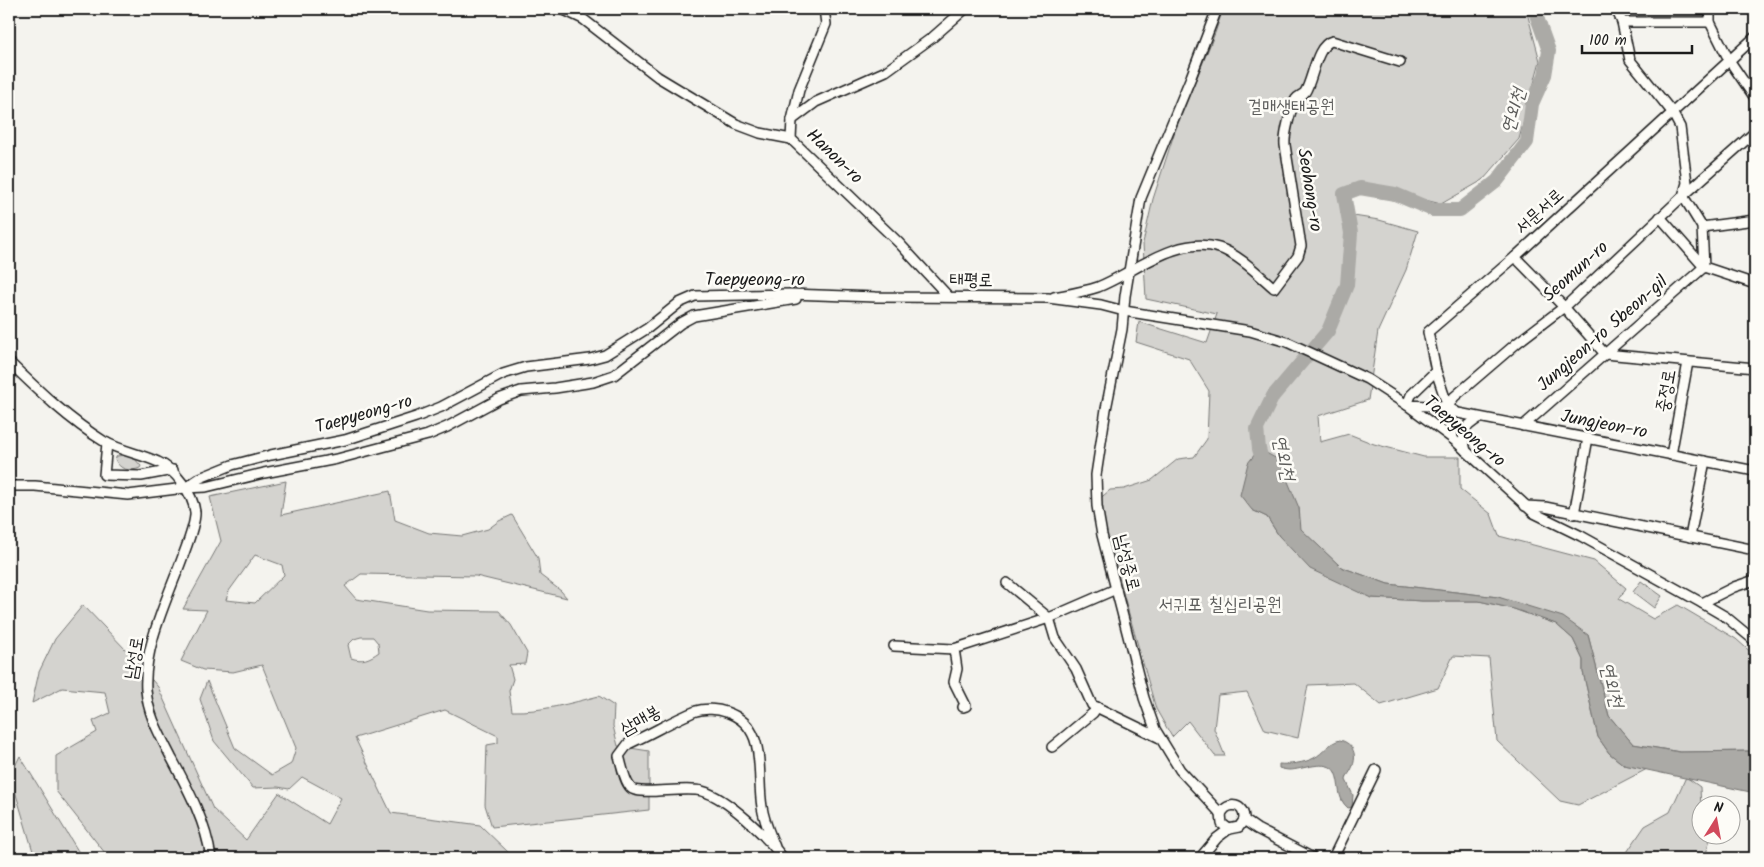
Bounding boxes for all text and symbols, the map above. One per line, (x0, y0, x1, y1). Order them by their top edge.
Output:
scale bar (1582, 22, 1692, 54)
text: 100 m (1589, 29, 1627, 53)
water label: 연외천 (1493, 83, 1535, 137)
park label: 걸매생태공원 (1248, 93, 1334, 122)
street label: Hanon-ro (799, 122, 869, 192)
street label: Seohong-ro (1288, 146, 1330, 234)
street label: 서문서로 (1509, 182, 1571, 242)
street label: Seomun-ro (1536, 234, 1616, 310)
street label: Taepyeong-ro (705, 266, 805, 295)
street label: 태평로 (949, 266, 993, 296)
street label: Jungjeon-ro 5beon-gil (1531, 268, 1675, 399)
street label: 중정로 (1649, 367, 1685, 415)
street label: Taepyeong-ro (312, 387, 416, 443)
street label: Taepyeong-ro (1416, 389, 1512, 475)
street label: Jungjeon-ro (1558, 402, 1650, 448)
water label: 연외천 (1264, 432, 1303, 485)
street label: 남성중로 (1105, 531, 1147, 595)
park label: 서귀포 칠십리공원 (1158, 591, 1282, 620)
street label: 남성로 (117, 634, 153, 682)
water label: 연외천 (1591, 659, 1632, 713)
street label: 삼매봉 (615, 698, 667, 744)
north arrow (1692, 794, 1742, 844)
text: N (1712, 797, 1725, 820)

